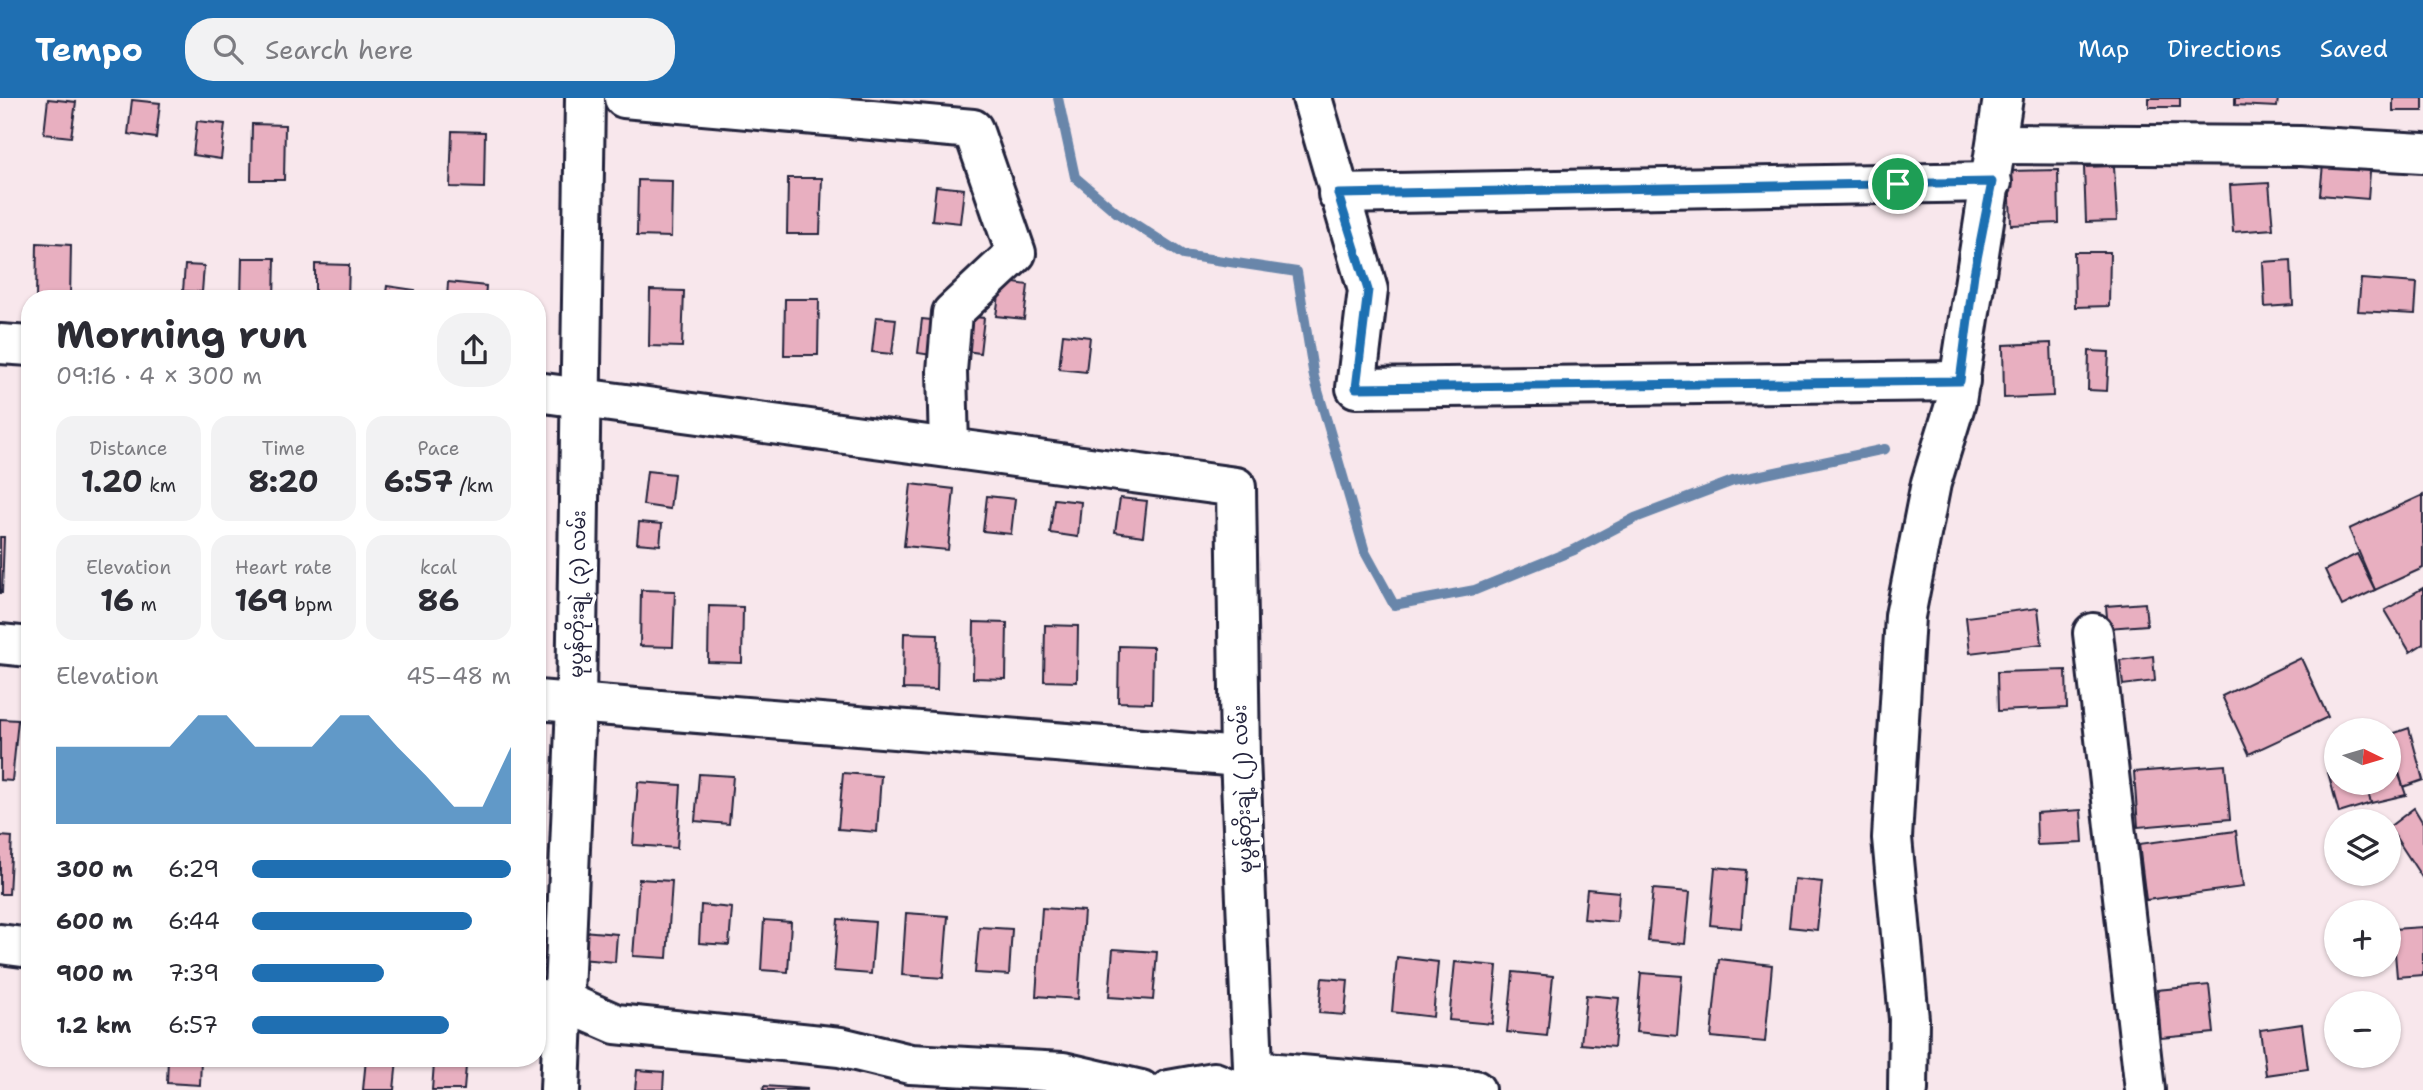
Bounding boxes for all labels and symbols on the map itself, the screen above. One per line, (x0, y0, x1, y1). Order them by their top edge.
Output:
pin (1868, 154, 1928, 214)
street label: မုပွန်တိုးချဲ့ (၃) လမ်း (562, 510, 595, 678)
street label: မုပွန်တိုးချဲ့ (၂) လမ်း (1225, 704, 1262, 874)
north arrow (2324, 718, 2401, 794)

